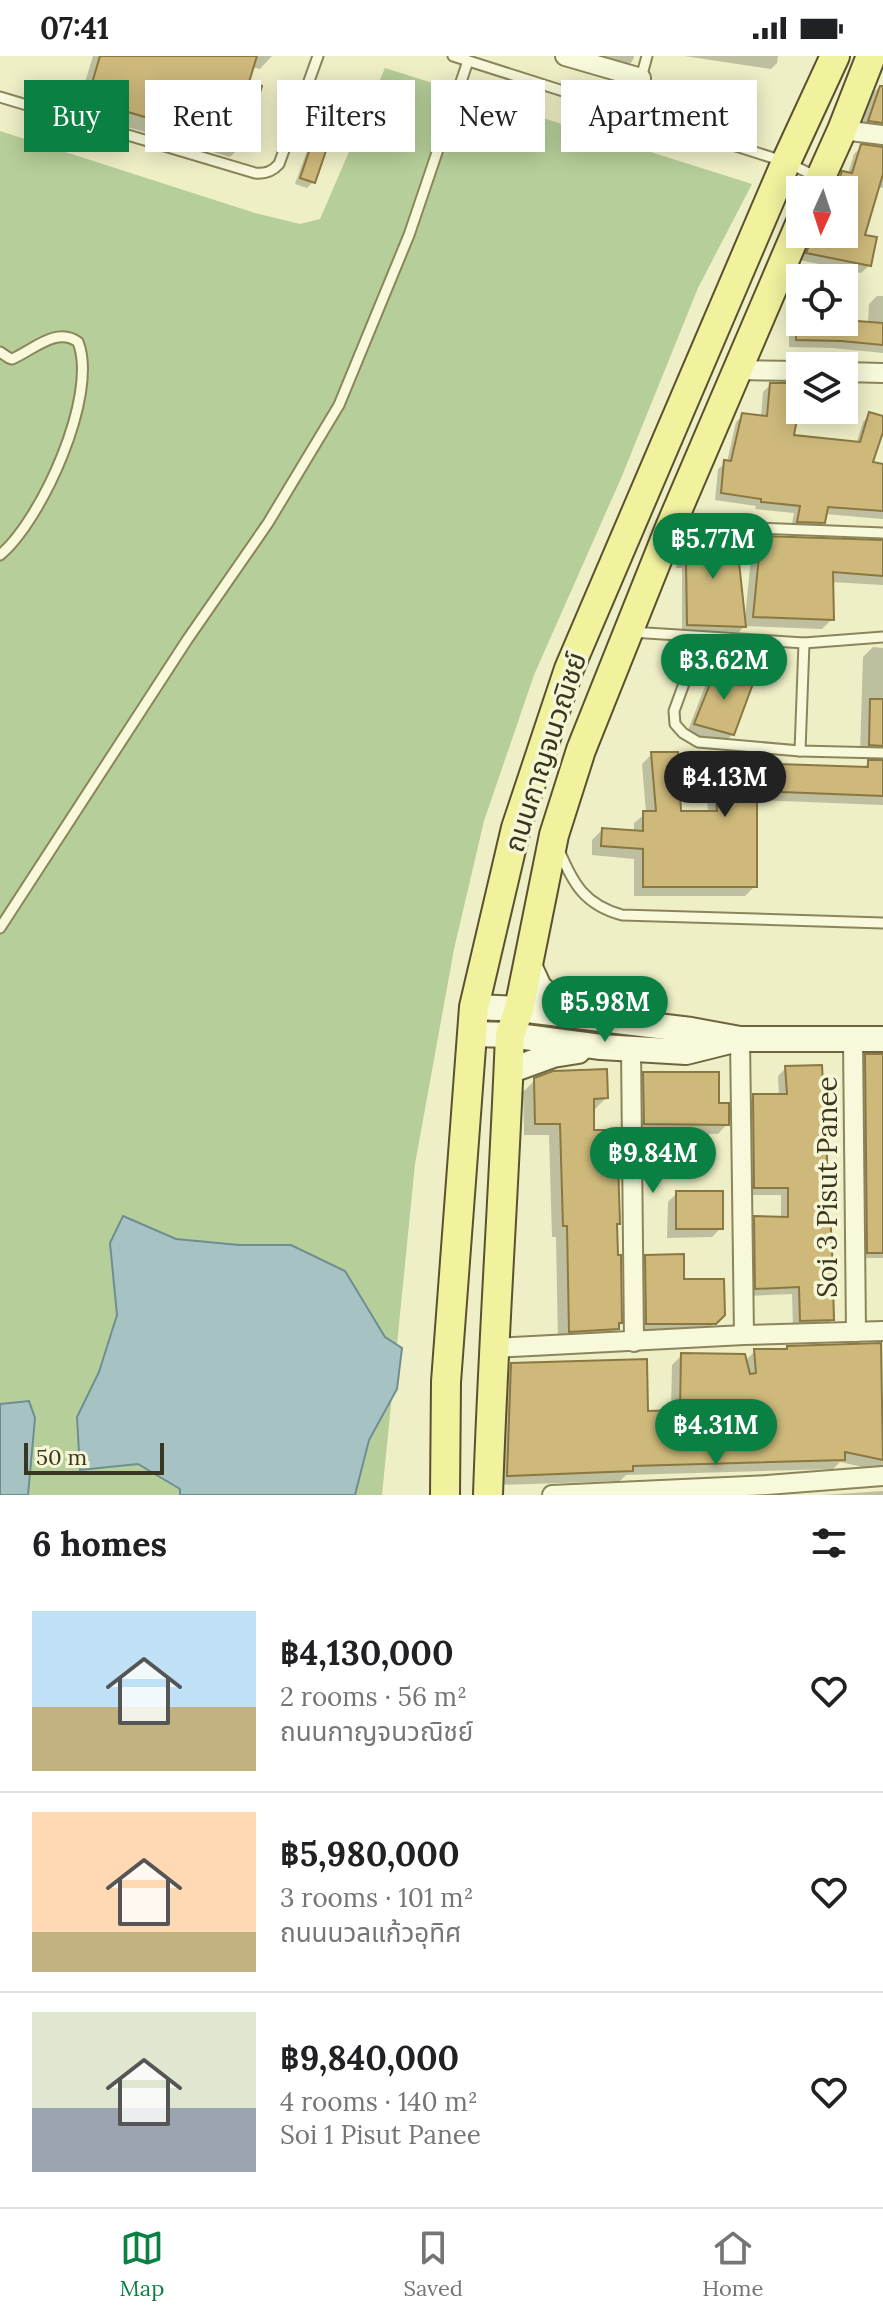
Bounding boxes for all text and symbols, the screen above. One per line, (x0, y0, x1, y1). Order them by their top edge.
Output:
text: 07:41 (40, 9, 109, 47)
chip: Buy (24, 80, 129, 152)
chip: Rent (145, 80, 261, 152)
chip: Filters (277, 80, 415, 152)
chip: New (431, 80, 545, 152)
chip: Apartment (561, 80, 757, 152)
north arrow (786, 176, 858, 248)
map controls (786, 176, 858, 424)
button: locate (786, 264, 858, 336)
button: layers (786, 352, 858, 424)
pin: ฿5.77M (648, 513, 778, 581)
text: ฿5.77M (671, 522, 755, 555)
pin: ฿3.62M (659, 634, 789, 702)
text: ฿3.62M (679, 643, 769, 676)
street label: ถนนกาญจนวณิชย์ (496, 647, 594, 857)
pin: ฿4.13M (660, 751, 790, 819)
text: ฿4.13M (682, 760, 768, 793)
pin: ฿5.98M (540, 976, 670, 1044)
text: ฿5.98M (560, 985, 650, 1018)
street label: Soi 3 Pisut Panee (809, 1076, 845, 1298)
pin: ฿9.84M (588, 1127, 718, 1195)
text: ฿9.84M (608, 1136, 698, 1169)
pin: ฿4.31M (651, 1399, 781, 1467)
text: ฿4.31M (673, 1408, 759, 1441)
scale bar (24, 1439, 164, 1475)
text: 50 m (36, 1443, 87, 1471)
icon: filters (807, 1521, 851, 1565)
text: 6 homes (32, 1522, 167, 1565)
text: ฿4,130,000 (280, 1631, 454, 1674)
icon: home (96, 1643, 192, 1739)
icon: heart (807, 1669, 851, 1713)
text: 2 rooms · 56 m² (280, 1680, 467, 1713)
text: ถนนกาญจนวณิชย์ (280, 1715, 473, 1748)
text: ฿5,980,000 (280, 1832, 460, 1875)
icon: home (96, 1844, 192, 1940)
icon: heart (807, 1870, 851, 1914)
text: 3 rooms · 101 m² (280, 1881, 473, 1914)
text: ถนนนวลแก้วอุทิศ (280, 1916, 461, 1949)
text: ฿9,840,000 (280, 2036, 459, 2079)
icon: home (96, 2044, 192, 2140)
icon: heart (807, 2070, 851, 2114)
text: 4 rooms · 140 m² (280, 2085, 478, 2118)
text: Soi 1 Pisut Panee (280, 2118, 481, 2151)
tab: Map (120, 2226, 164, 2302)
tab: Saved (403, 2226, 463, 2302)
tab: Home (702, 2226, 763, 2302)

